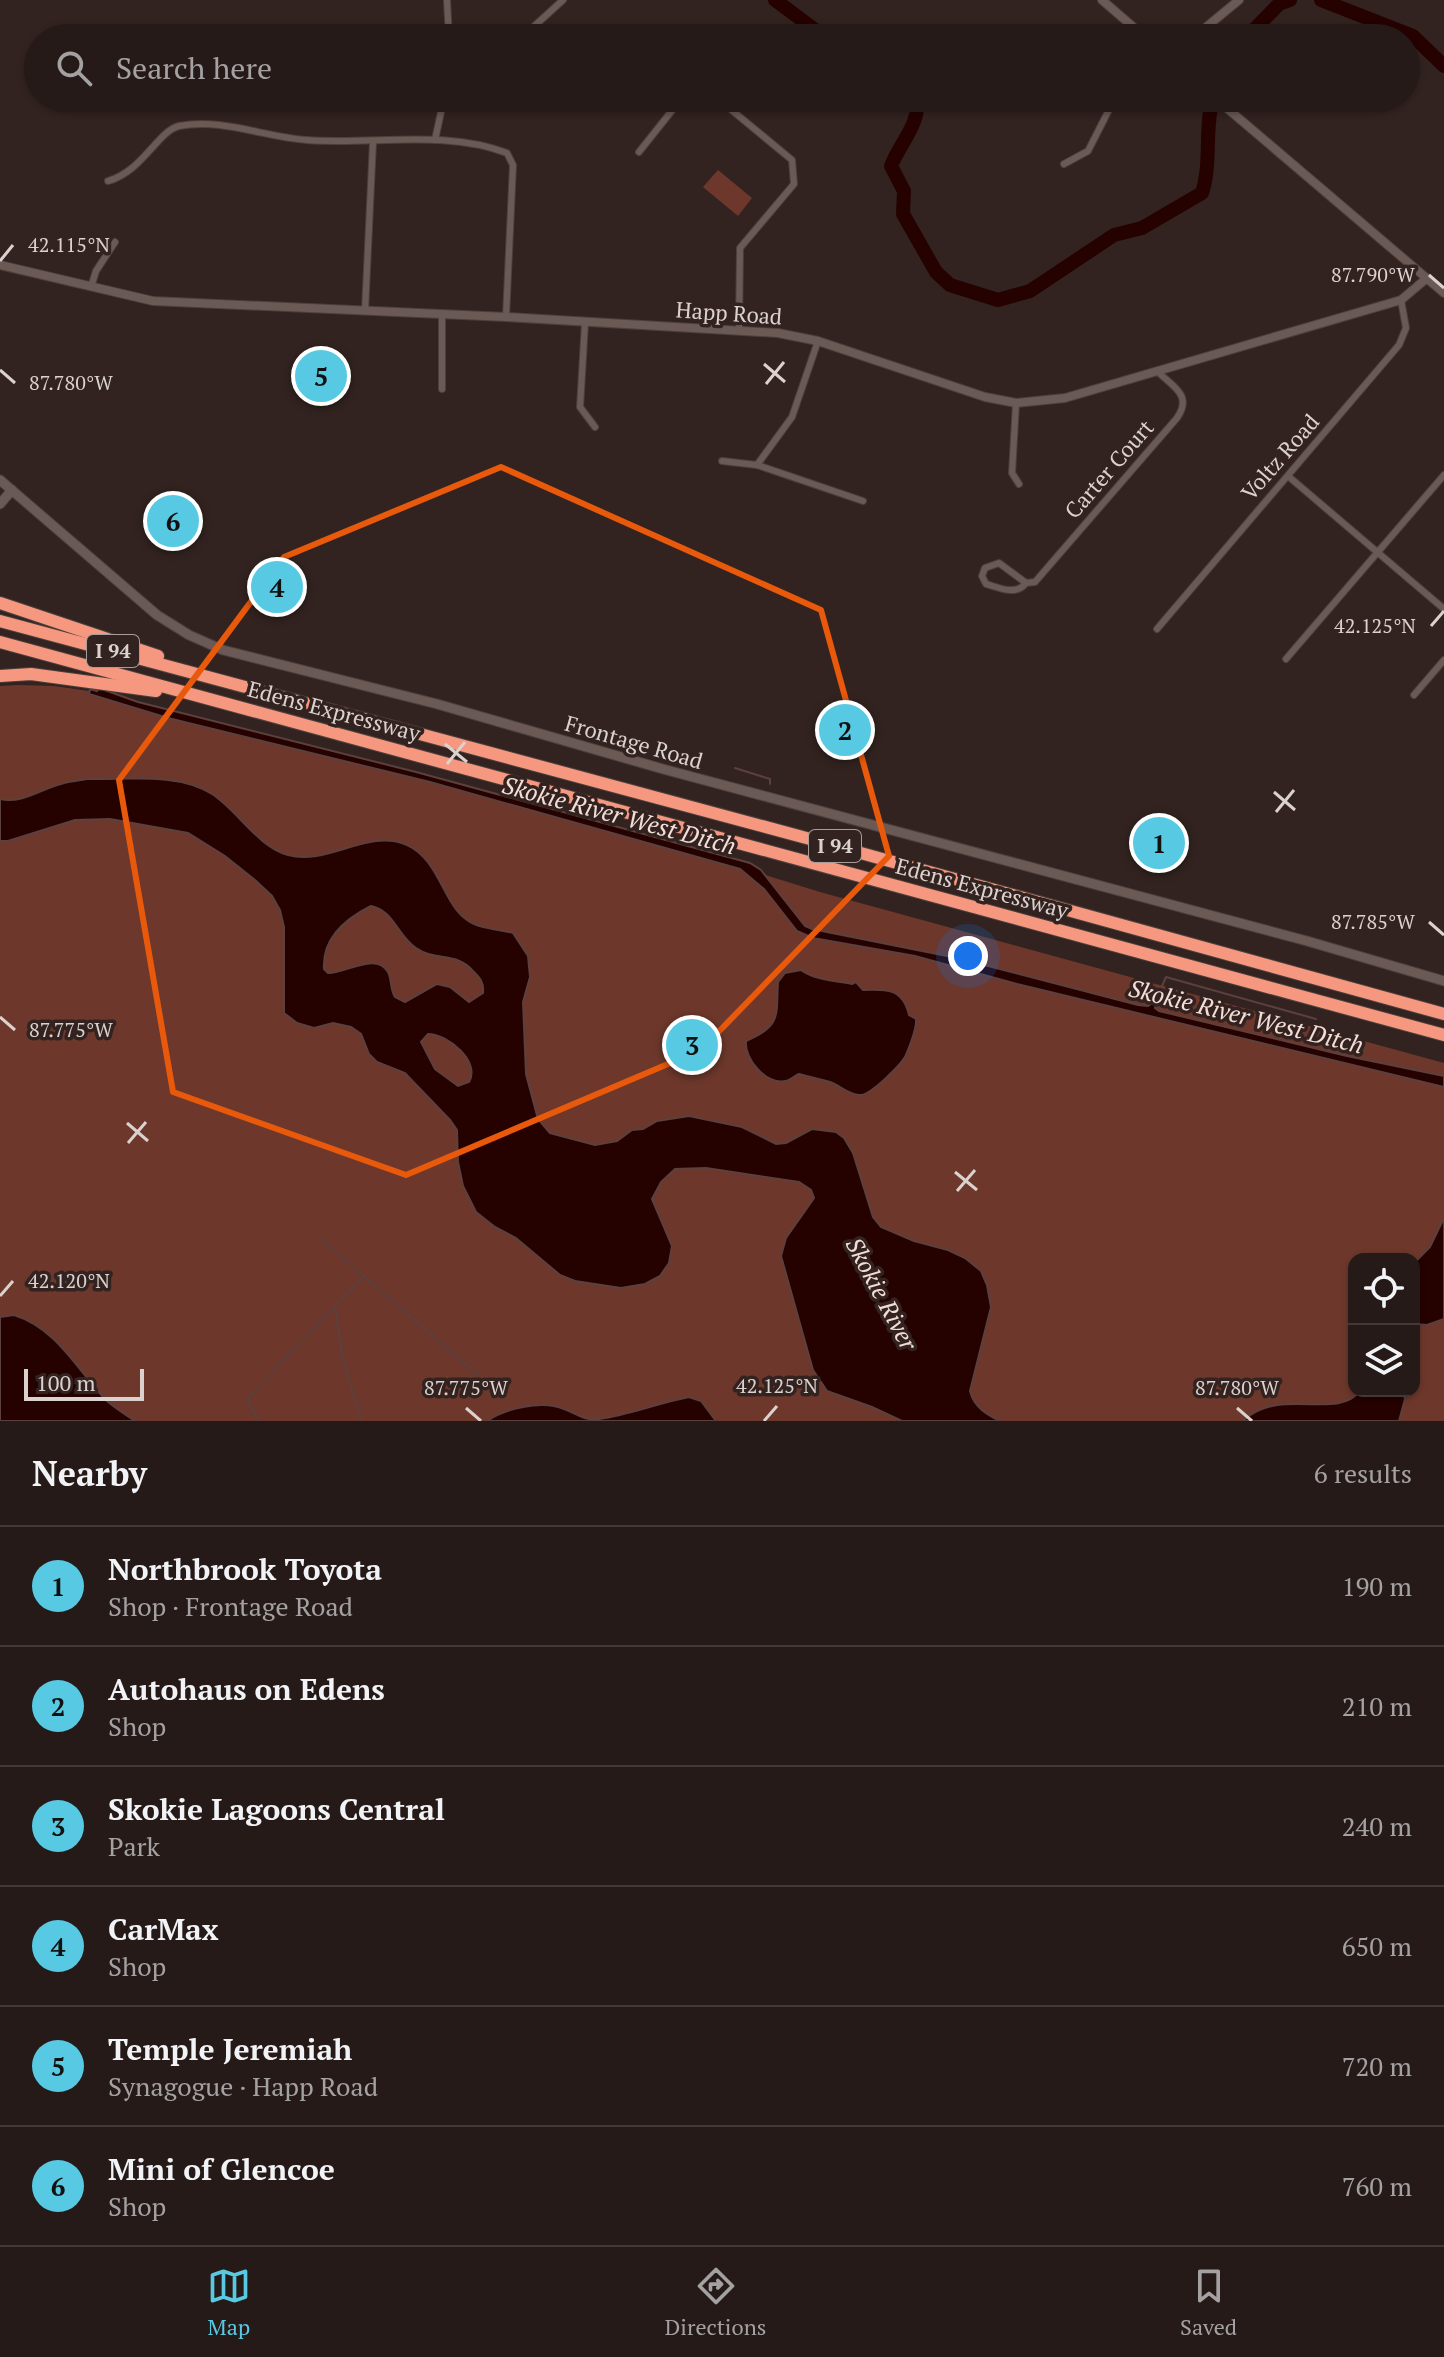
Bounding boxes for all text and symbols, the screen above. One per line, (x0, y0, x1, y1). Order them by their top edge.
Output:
search box (24, 24, 1420, 112)
icon: search (52, 46, 96, 90)
text: Search here (116, 48, 272, 88)
text: 42.115°N (28, 231, 110, 258)
text: 87.790°W (1331, 261, 1415, 288)
street label: Happ Road (675, 294, 783, 331)
pin: 5 (295, 346, 347, 406)
text: 87.780°W (29, 369, 113, 396)
street label: Voltz Road (1234, 407, 1325, 506)
street label: Carter Court (1058, 413, 1160, 524)
pin: 6 (147, 491, 199, 551)
pin: 4 (251, 557, 303, 617)
text: 42.125°N (1334, 612, 1416, 639)
road number: I 94 (87, 635, 139, 667)
street label: Edens Expressway (245, 674, 424, 748)
pin: 2 (819, 700, 871, 760)
street label: Frontage Road (562, 708, 706, 775)
water label: Skokie River West Ditch (499, 768, 740, 862)
pin: 1 (1133, 813, 1185, 873)
road number: I 94 (809, 830, 861, 862)
street label: Edens Expressway (893, 851, 1072, 925)
text: 87.785°W (1331, 908, 1415, 935)
your location (948, 936, 988, 976)
water label: Skokie River West Ditch (1126, 971, 1367, 1061)
pin: 3 (666, 1015, 718, 1075)
text: 87.775°W (29, 1016, 113, 1043)
water label: Skokie River (839, 1232, 926, 1357)
map controls (1348, 1253, 1420, 1397)
button: locate (1348, 1253, 1420, 1325)
text: 42.120°N (28, 1267, 110, 1294)
button: layers (1348, 1325, 1420, 1397)
scale bar (24, 1365, 144, 1401)
text: 100 m (36, 1368, 96, 1397)
text: 42.125°N (736, 1372, 818, 1399)
text: 87.775°W (424, 1374, 508, 1401)
text: 87.780°W (1195, 1374, 1279, 1401)
text: Nearby (32, 1451, 147, 1496)
text: 6 results (1314, 1456, 1412, 1490)
text: Northbrook Toyota (108, 1549, 382, 1589)
text: 1 (51, 1569, 65, 1603)
text: 190 m (1342, 1569, 1412, 1603)
text: Shop · Frontage Road (108, 1589, 353, 1623)
text: Autohaus on Edens (108, 1669, 385, 1709)
text: 2 (51, 1689, 65, 1723)
text: 210 m (1342, 1689, 1412, 1723)
text: Shop (108, 1709, 166, 1743)
text: Skokie Lagoons Central (108, 1789, 445, 1829)
text: 3 (51, 1809, 65, 1843)
text: 240 m (1342, 1809, 1412, 1843)
text: Park (108, 1829, 160, 1863)
text: CarMax (108, 1909, 219, 1949)
text: 4 (51, 1929, 65, 1963)
text: 650 m (1342, 1929, 1412, 1963)
text: Shop (108, 1949, 166, 1983)
text: Temple Jeremiah (108, 2029, 352, 2069)
text: 5 (51, 2049, 65, 2083)
text: 720 m (1342, 2049, 1412, 2083)
text: Synagogue · Happ Road (108, 2069, 378, 2103)
text: Mini of Glencoe (108, 2149, 335, 2189)
text: 6 (51, 2169, 65, 2203)
text: 760 m (1342, 2169, 1412, 2203)
text: Shop (108, 2189, 166, 2223)
tab: Map (207, 2264, 251, 2341)
tab: Directions (665, 2264, 766, 2341)
tab: Saved (1180, 2264, 1237, 2341)

